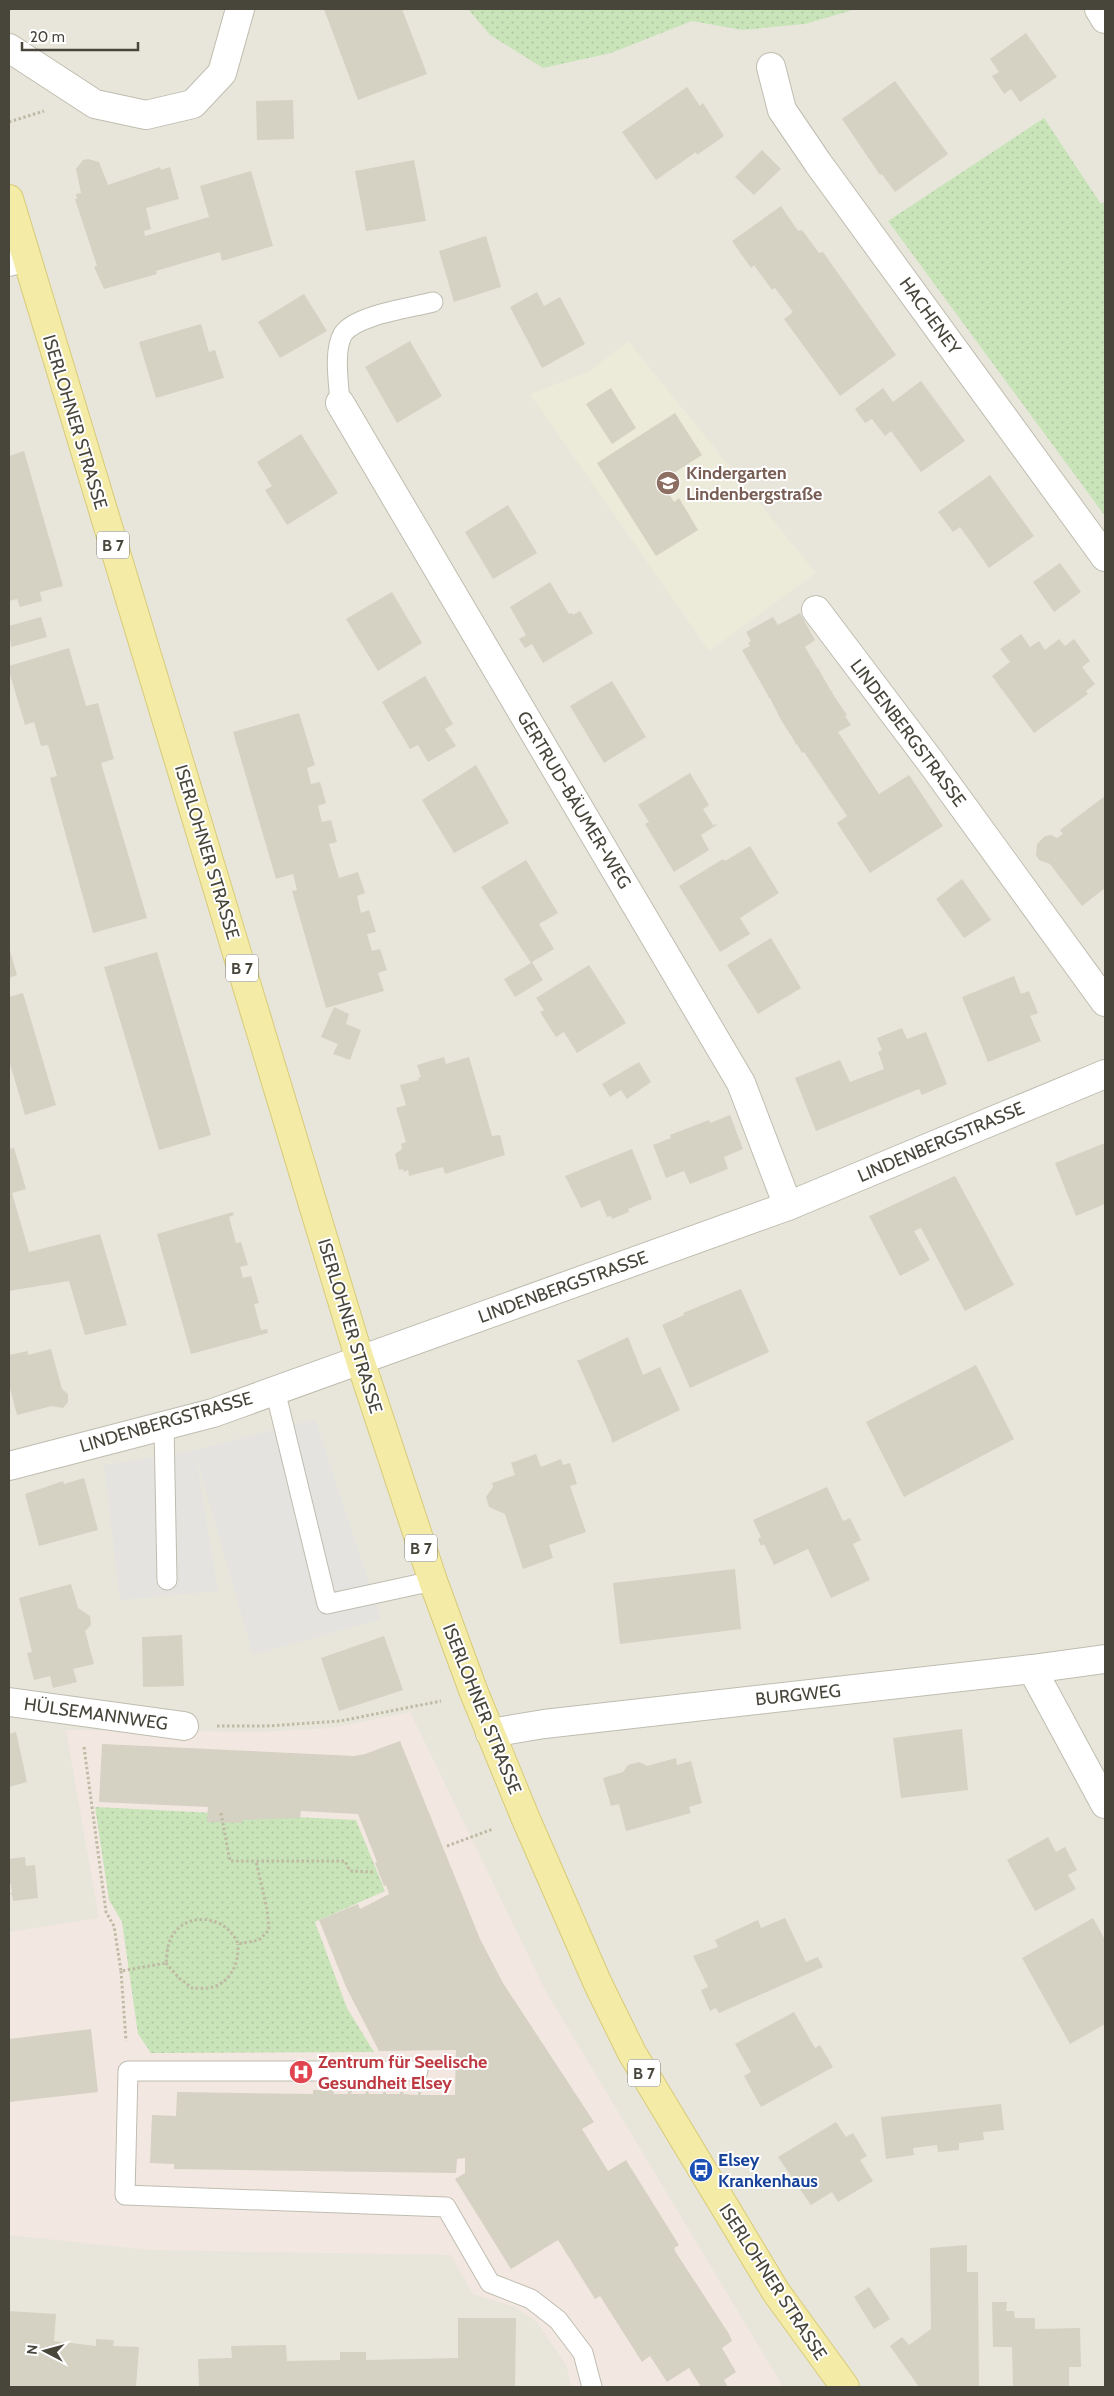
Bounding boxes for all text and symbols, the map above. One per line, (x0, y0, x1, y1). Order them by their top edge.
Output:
scale bar (22, 20, 139, 52)
text: 20 m (30, 28, 65, 46)
street label: HACHENEY (895, 273, 966, 360)
street label: ISERLOHNER STRASSE (38, 332, 112, 512)
place label: Kindergarten Lindenbergstraße (686, 462, 822, 505)
school or university icon: Kindergarten Lindenbergstraße (655, 470, 681, 496)
road number: B 7 (97, 532, 129, 558)
street label: LINDENBERGSTRASSE (845, 655, 971, 811)
street label: GERTRUD-BÄUMER-WEG (512, 707, 636, 893)
street label: ISERLOHNER STRASSE (170, 762, 244, 942)
road number: B 7 (226, 954, 258, 981)
street label: LINDENBERGSTRASSE (854, 1097, 1028, 1187)
street label: ISERLOHNER STRASSE (313, 1236, 387, 1416)
street label: LINDENBERGSTRASSE (475, 1246, 651, 1328)
street label: LINDENBERGSTRASSE (77, 1387, 255, 1457)
road number: B 7 (405, 1535, 437, 1562)
street label: ISERLOHNER STRASSE (438, 1621, 526, 1797)
street label: BURGWEG (754, 1680, 842, 1710)
street label: HÜLSEMANNWEG (23, 1693, 169, 1735)
place label: Zentrum für Seelische Gesundheit Elsey (318, 2051, 487, 2094)
hospital icon: Zentrum für Seelische Gesundheit Elsey (288, 2059, 314, 2085)
road number: B 7 (628, 2060, 660, 2086)
place label: Elsey Krankenhaus (718, 2149, 818, 2192)
bus stop icon: Elsey Krankenhaus (688, 2157, 714, 2183)
street label: ISERLOHNER STRASSE (714, 2200, 832, 2364)
north arrow (20, 2326, 70, 2376)
text: N (23, 2344, 42, 2356)

